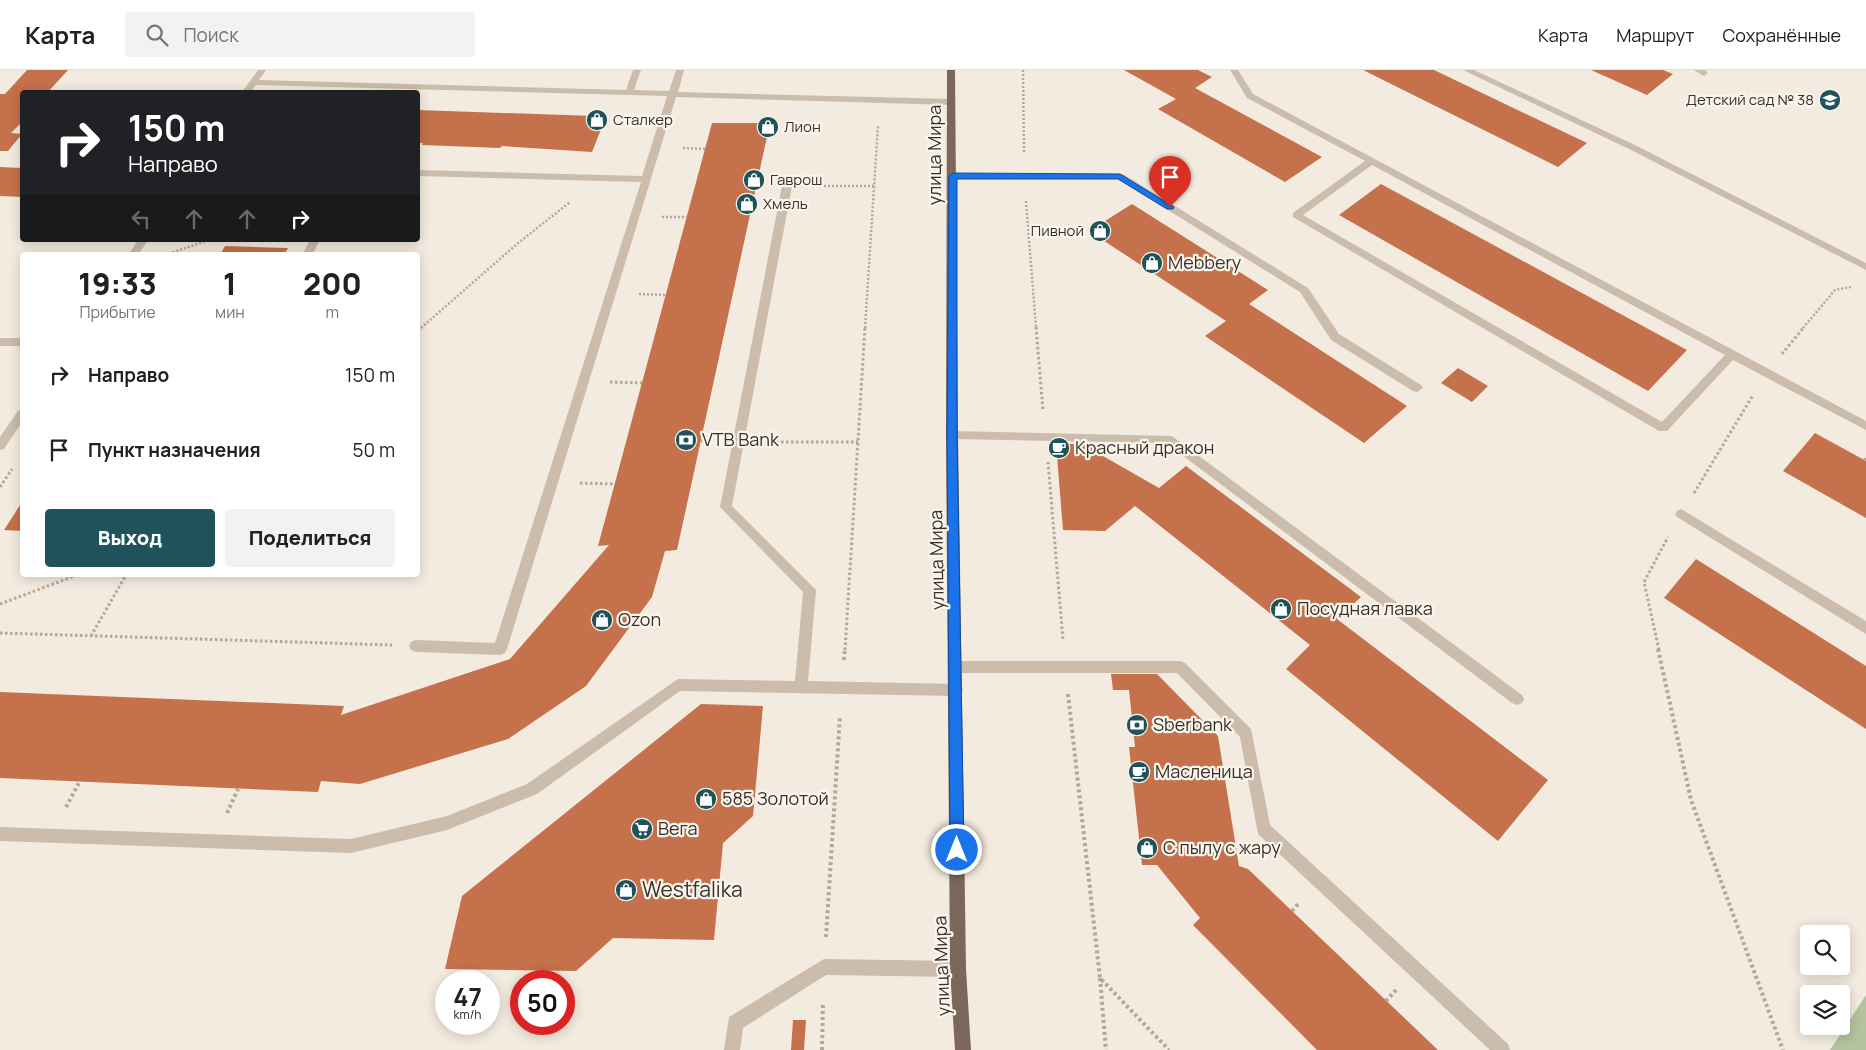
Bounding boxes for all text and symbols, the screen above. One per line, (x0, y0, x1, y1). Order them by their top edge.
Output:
search box (125, 12, 475, 57)
text: Карта (25, 18, 95, 51)
icon: search (143, 21, 171, 49)
text: Поиск (183, 22, 239, 48)
text: Карта (1538, 23, 1588, 47)
text: Маршрут (1616, 23, 1694, 47)
text: Сохранённые (1722, 23, 1841, 47)
school or university icon: Детский сад № 38 (1818, 88, 1842, 112)
place label: Детский сад № 38 (1686, 89, 1814, 110)
text: 150 m (128, 104, 225, 152)
street label: улица Мира (922, 105, 946, 205)
shop icon: Сталкер (585, 108, 609, 132)
place label: Сталкер (613, 109, 673, 130)
icon: right (45, 110, 110, 175)
shop icon: Лион (756, 115, 780, 139)
place label: Лион (784, 116, 821, 137)
text: Направо (128, 149, 218, 179)
pin (1149, 156, 1191, 207)
icon: arrive (1156, 163, 1184, 191)
shop icon: Гаврош (742, 168, 766, 192)
place label: Гаврош (770, 169, 822, 190)
shop icon: Хмель (735, 192, 759, 216)
place label: Хмель (763, 193, 808, 214)
icon: left (127, 205, 155, 233)
icon: ahead (180, 205, 208, 233)
icon: ahead (233, 205, 261, 233)
icon: right (286, 205, 314, 233)
shop icon: Пивной (1088, 219, 1112, 243)
place label: Пивной (1031, 220, 1084, 241)
place label: Mebbery (1168, 250, 1242, 274)
shop icon: Mebbery (1140, 251, 1164, 275)
text: 19:33 (78, 263, 157, 304)
text: 1 (223, 263, 237, 304)
text: 200 (303, 263, 362, 304)
text: Прибытие (79, 301, 156, 323)
text: мин (215, 301, 245, 323)
text: m (326, 301, 339, 323)
icon: right (45, 361, 73, 389)
text: Направо (88, 362, 169, 388)
text: 150 m (345, 362, 395, 388)
place label: VTB Bank (702, 427, 780, 451)
bank icon: VTB Bank (674, 428, 698, 452)
place label: Красный дракон (1075, 435, 1214, 459)
icon: arrive (45, 436, 73, 464)
cafe icon: Красный дракон (1047, 436, 1071, 460)
text: Пункт назначения (88, 437, 261, 463)
text: 50 m (353, 437, 395, 463)
button: Выход (45, 509, 215, 567)
button: Поделиться (225, 509, 395, 567)
street label: улица Мира (923, 510, 949, 610)
place label: Посудная лавка (1297, 596, 1433, 620)
shop icon: Посудная лавка (1269, 597, 1293, 621)
place label: Ozon (618, 607, 661, 631)
shop icon: Ozon (590, 608, 614, 632)
place label: Sberbank (1153, 712, 1233, 736)
bank icon: Sberbank (1125, 713, 1149, 737)
place label: Масленица (1155, 759, 1253, 783)
cafe icon: Масленица (1127, 760, 1151, 784)
place label: 585 Золотой (722, 786, 829, 810)
shop icon: 585 Золотой (694, 787, 718, 811)
place label: Вега (658, 816, 698, 840)
supermarket icon: Вега (630, 817, 654, 841)
position arrow (930, 823, 982, 875)
place label: С пылу с жару (1163, 835, 1281, 859)
shop icon: С пылу с жару (1135, 836, 1159, 860)
place label: Westfalika (642, 875, 743, 903)
shop icon: Westfalika (614, 878, 638, 902)
street label: улица Мира (927, 915, 955, 1017)
map controls (1800, 925, 1850, 1035)
button: search (1800, 925, 1850, 975)
speed limit sign: 50 (510, 970, 575, 1035)
text: 47 (453, 979, 482, 1014)
button: layers (1800, 985, 1850, 1035)
text: km/h (454, 1006, 481, 1023)

